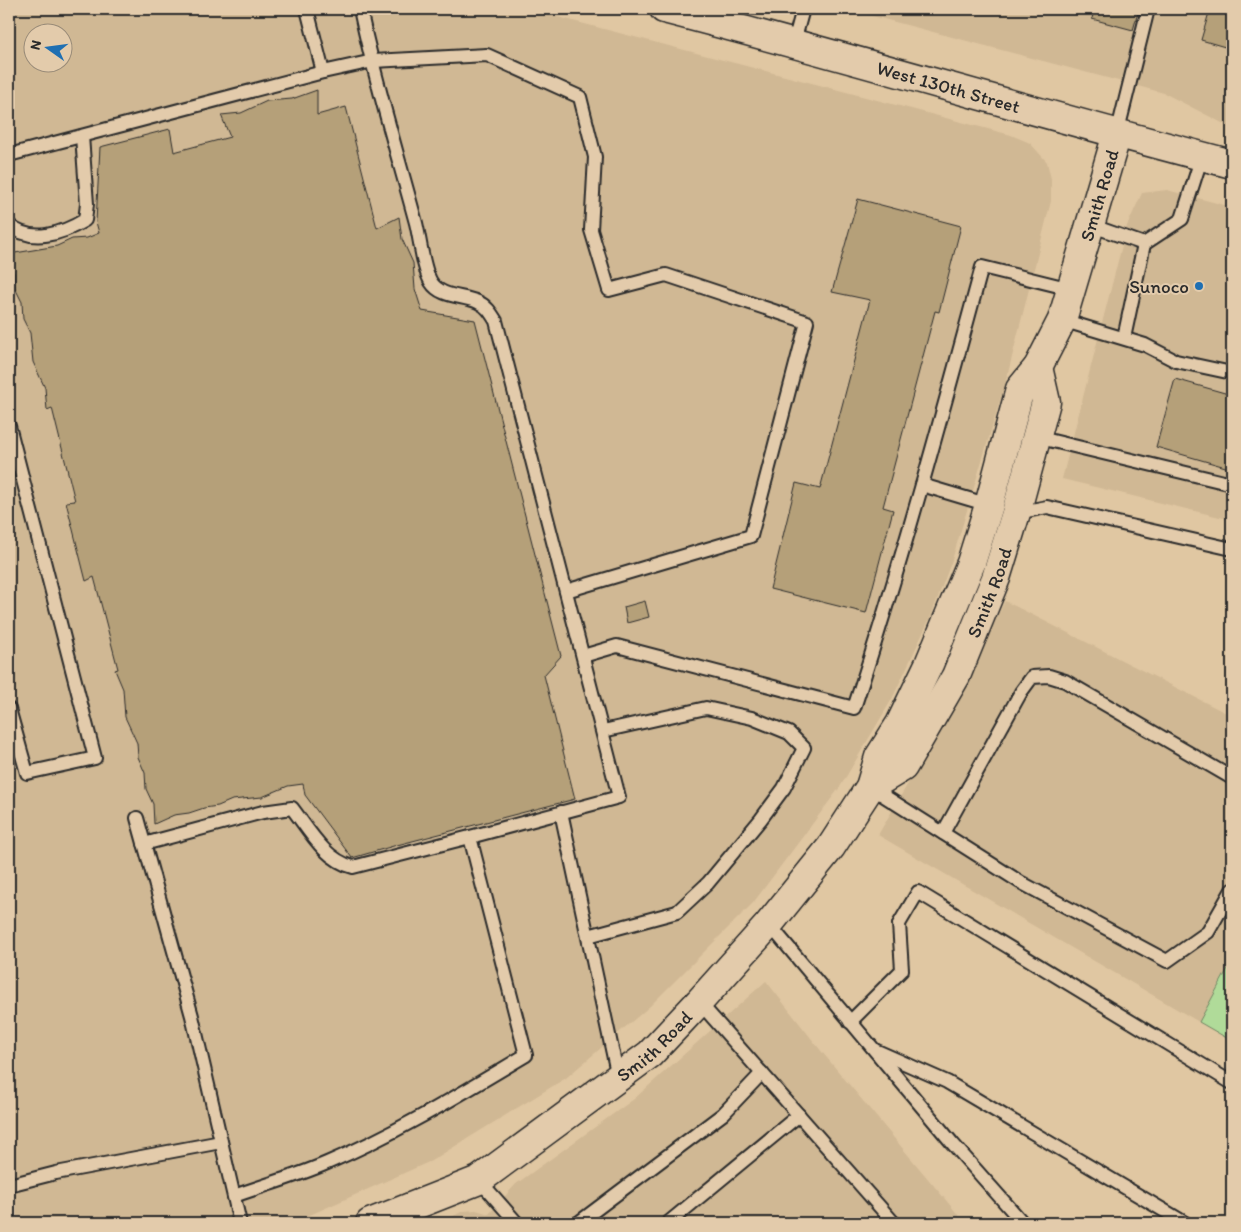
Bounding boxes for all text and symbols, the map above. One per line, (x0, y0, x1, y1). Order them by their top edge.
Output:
north arrow (22, 22, 72, 72)
text: N (26, 38, 45, 52)
street label: West 130th Street (874, 56, 1023, 118)
street label: Smith Road (1074, 146, 1124, 244)
place label: Sunoco (1129, 275, 1189, 298)
marker: Sunoco (1193, 280, 1205, 292)
street label: Smith Road (961, 544, 1016, 641)
street label: Smith Road (612, 1005, 697, 1086)

